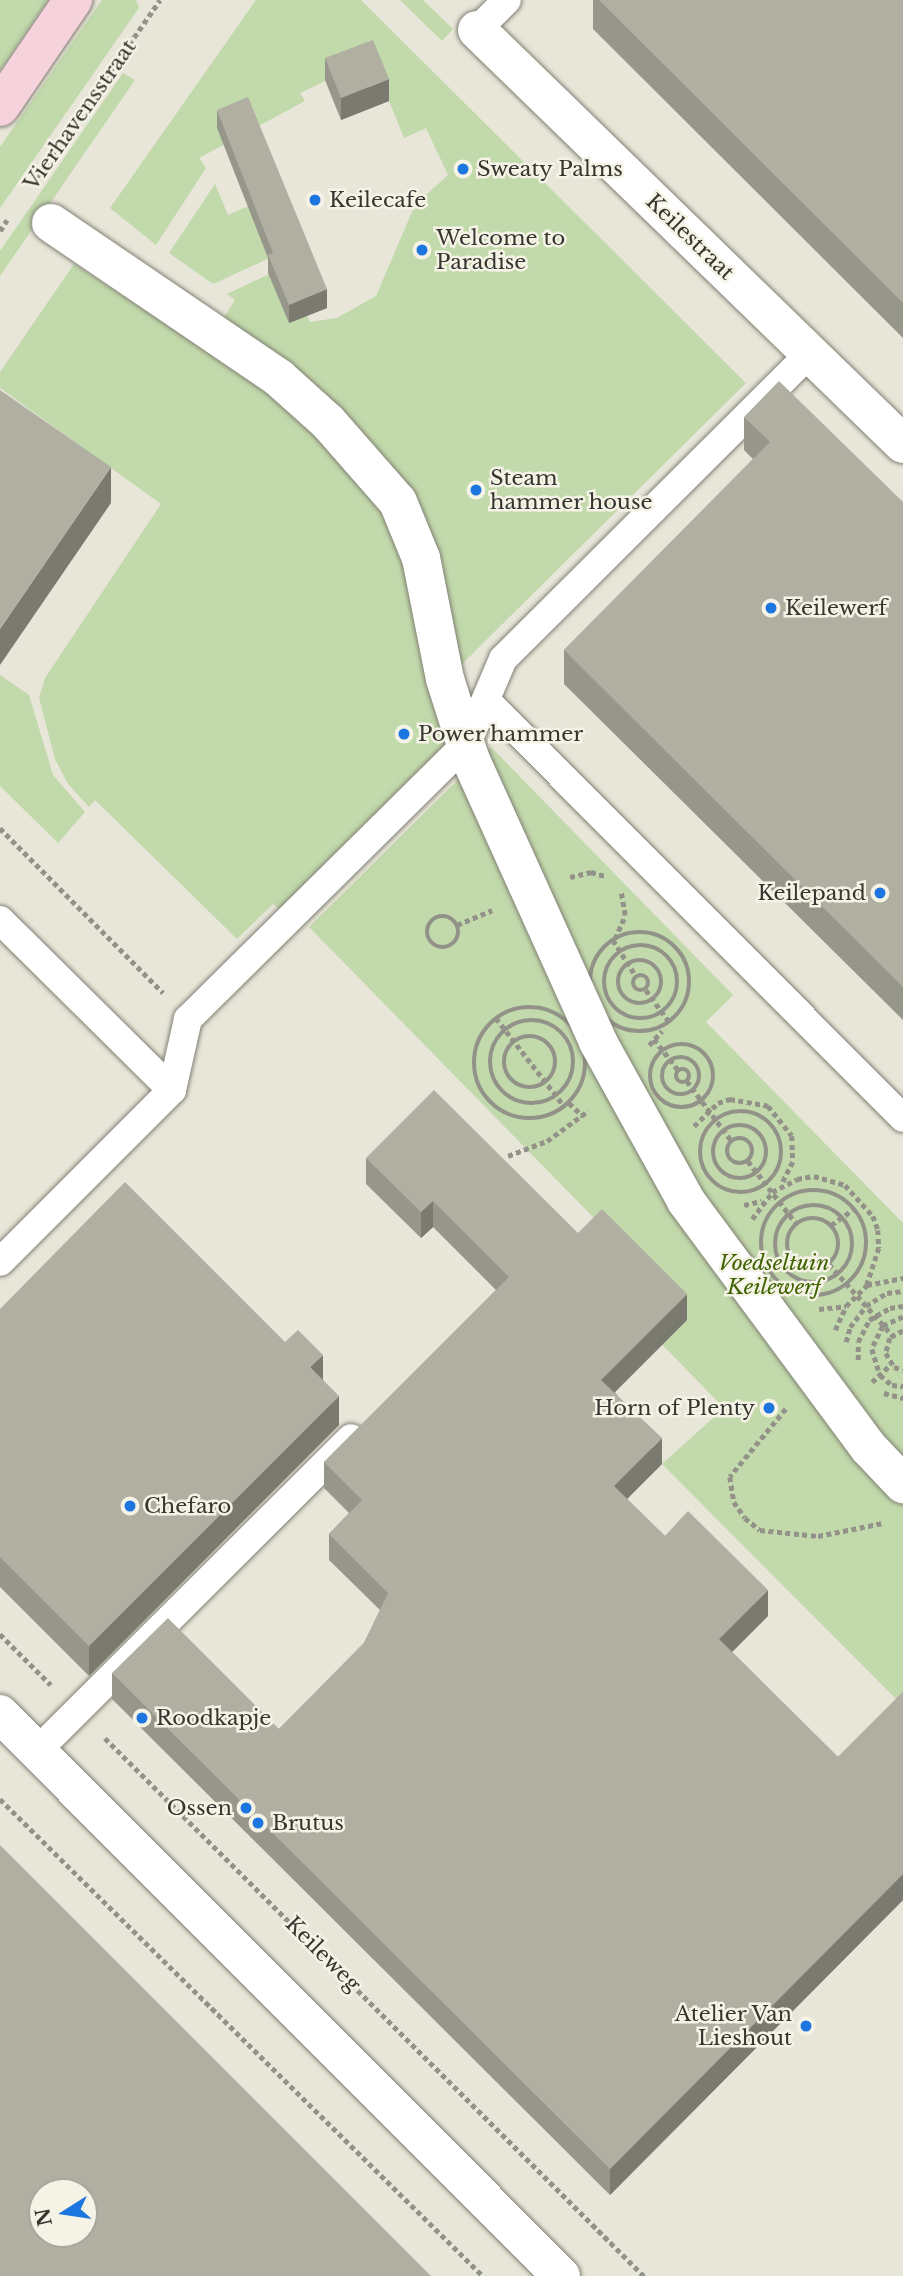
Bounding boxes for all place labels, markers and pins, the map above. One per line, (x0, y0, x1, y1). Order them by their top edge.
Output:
place label: Sweaty Palms (477, 156, 623, 182)
marker: Sweaty Palms (455, 161, 471, 177)
place label: Keilecafe (329, 187, 426, 213)
marker: Keilecafe (307, 192, 323, 208)
place label: Welcome to Paradise (436, 225, 565, 275)
marker: Welcome to Paradise (414, 242, 430, 258)
place label: Steam hammer house (490, 465, 653, 515)
marker: Steam hammer house (468, 482, 484, 498)
place label: Keilewerf (785, 595, 887, 621)
marker: Keilewerf (763, 600, 779, 616)
place label: Power hammer (418, 721, 584, 747)
marker: Power hammer (396, 726, 412, 742)
place label: Keilepand (758, 880, 866, 906)
marker: Keilepand (872, 885, 888, 901)
place label: Horn of Plenty (594, 1395, 755, 1421)
marker: Horn of Plenty (761, 1400, 777, 1416)
place label: Chefaro (144, 1493, 231, 1519)
marker: Chefaro (122, 1498, 138, 1514)
place label: Roodkapje (156, 1705, 271, 1731)
marker: Roodkapje (134, 1710, 150, 1726)
place label: Ossen (167, 1795, 232, 1821)
marker: Ossen (238, 1800, 254, 1816)
place label: Brutus (272, 1810, 344, 1836)
marker: Brutus (250, 1815, 266, 1831)
place label: Atelier Van Lieshout (673, 2001, 792, 2051)
marker: Atelier Van Lieshout (798, 2018, 814, 2034)

